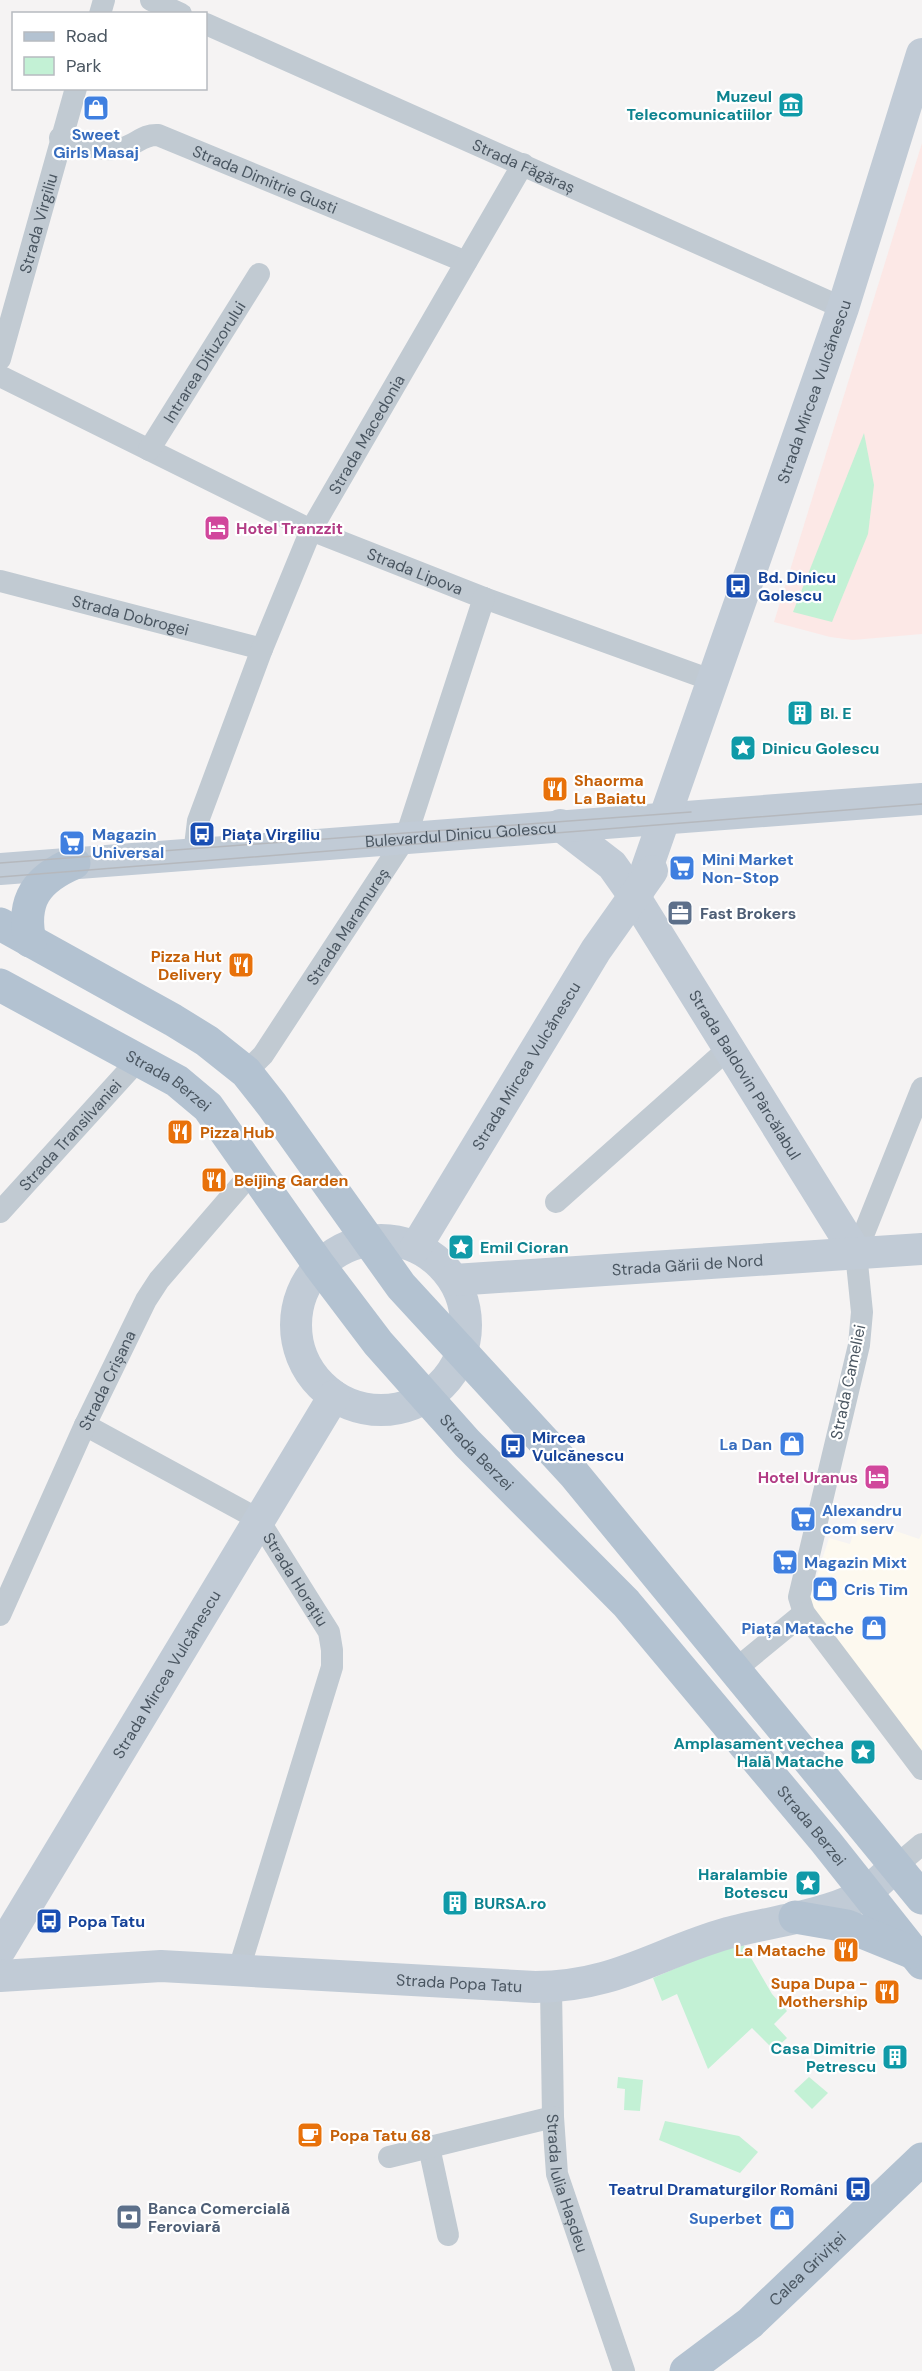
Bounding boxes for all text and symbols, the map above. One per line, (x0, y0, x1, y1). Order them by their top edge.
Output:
legend (12, 12, 207, 90)
text: Road (66, 24, 108, 48)
text: Park (66, 54, 102, 78)
place label: Muzeul Telecomunicatiilor (626, 86, 772, 125)
museum icon: Muzeul Telecomunicatiilor (776, 90, 806, 120)
shop icon: Sweet Girls Masaj (81, 93, 111, 123)
place label: Sweet Girls Masaj (53, 124, 139, 163)
street label: Strada Făgăraș (469, 134, 579, 198)
street label: Strada Dimitrie Gusti (190, 140, 341, 218)
street label: Strada Virgiliu (14, 171, 62, 276)
street label: Intrarea Difuzorului (158, 297, 250, 427)
street label: Strada Mircea Vulcănescu (772, 297, 855, 486)
street label: Strada Macedonia (323, 371, 409, 498)
hotel icon: Hotel Tranzzit (202, 513, 232, 543)
place label: Hotel Tranzzit (236, 518, 343, 539)
street label: Strada Lipova (364, 543, 466, 599)
place label: Bd. Dinicu Golescu (758, 567, 836, 606)
bus stop icon: Bd. Dinicu Golescu (723, 571, 753, 601)
street label: Strada Dobrogei (70, 590, 191, 640)
building icon: Bl. E (785, 698, 815, 728)
place label: Bl. E (820, 703, 852, 724)
place icon: Dinicu Golescu (728, 733, 758, 763)
place label: Dinicu Golescu (762, 738, 879, 759)
place label: Shaorma La Baiatu (574, 770, 646, 809)
restaurant icon: Shaorma La Baiatu (540, 774, 570, 804)
street label: Bulevardul Dinicu Golescu (364, 816, 557, 852)
bus stop icon: Piața Virgiliu (187, 819, 217, 849)
place label: Magazin Universal (92, 824, 164, 863)
place label: Piața Virgiliu (222, 824, 320, 845)
supermarket icon: Magazin Universal (57, 828, 87, 858)
place label: Mini Market Non-Stop (702, 849, 794, 888)
supermarket icon: Mini Market Non-Stop (667, 853, 697, 883)
street label: Strada Maramureș (301, 864, 394, 989)
office icon: Fast Brokers (665, 898, 695, 928)
place label: Fast Brokers (700, 903, 796, 924)
place label: Pizza Hut Delivery (151, 946, 222, 985)
restaurant icon: Pizza Hut Delivery (226, 950, 256, 980)
street label: Strada Mircea Vulcănescu (467, 978, 585, 1154)
street label: Strada Baldovin Pârcălabul (684, 986, 806, 1164)
street label: Strada Berzei (122, 1045, 216, 1116)
street label: Strada Transilvaniei (14, 1075, 126, 1195)
restaurant icon: Pizza Hub (165, 1117, 195, 1147)
place label: Pizza Hub (200, 1122, 275, 1143)
restaurant icon: Beijing Garden (199, 1165, 229, 1195)
place label: Beijing Garden (234, 1170, 348, 1191)
place icon: Emil Cioran (446, 1232, 476, 1262)
place label: Emil Cioran (480, 1237, 569, 1258)
street label: Strada Gării de Nord (611, 1249, 764, 1280)
street label: Strada Cameliei (826, 1323, 870, 1441)
street label: Strada Crișana (73, 1327, 140, 1434)
street label: Strada Berzei (435, 1409, 519, 1495)
place label: Mircea Vulcănescu (532, 1427, 624, 1466)
shop icon: La Dan (777, 1429, 807, 1459)
bus stop icon: Mircea Vulcănescu (498, 1431, 528, 1461)
place label: La Dan (719, 1434, 772, 1455)
hotel icon: Hotel Uranus (862, 1462, 892, 1492)
place label: Hotel Uranus (758, 1467, 858, 1488)
place label: Alexandru com serv (822, 1500, 902, 1539)
supermarket icon: Alexandru com serv (788, 1504, 818, 1534)
street label: Strada Horațiu (258, 1528, 333, 1630)
supermarket icon: Magazin Mixt (770, 1547, 800, 1577)
place label: Magazin Mixt (804, 1552, 907, 1573)
shop icon: Cris Tim (810, 1574, 840, 1604)
place label: Cris Tim (844, 1579, 908, 1600)
street label: Strada Mircea Vulcănescu (107, 1586, 225, 1762)
shop icon: Piața Matache (859, 1613, 889, 1643)
place label: Piața Matache (741, 1618, 854, 1639)
place label: Amplasament vechea Hală Matache (673, 1733, 844, 1772)
place icon: Amplasament vechea Hală Matache (848, 1737, 878, 1767)
street label: Strada Berzei (772, 1781, 851, 1870)
place label: Haralambie Botescu (698, 1864, 788, 1903)
place icon: Haralambie Botescu (793, 1868, 823, 1898)
building icon: BURSA.ro (440, 1888, 470, 1918)
place label: BURSA.ro (474, 1893, 546, 1914)
bus stop icon: Popa Tatu (34, 1906, 64, 1936)
place label: Popa Tatu (68, 1911, 145, 1932)
restaurant icon: La Matache (831, 1935, 861, 1965)
place label: La Matache (735, 1940, 826, 1961)
street label: Strada Popa Tatu (396, 1969, 523, 1997)
place label: Supa Dupa - Mothership (771, 1973, 868, 2012)
restaurant icon: Supa Dupa - Mothership (872, 1977, 902, 2007)
place label: Casa Dimitrie Petrescu (771, 2038, 876, 2077)
building icon: Casa Dimitrie Petrescu (880, 2042, 910, 2072)
street label: Strada Iulia Hașdeu (542, 2113, 593, 2255)
cafe icon: Popa Tatu 68 (295, 2120, 325, 2150)
place label: Popa Tatu 68 (330, 2125, 431, 2146)
bus stop icon: Teatrul Dramaturgilor Români (843, 2174, 873, 2204)
place label: Teatrul Dramaturgilor Români (609, 2179, 838, 2200)
place label: Banca Comercială Feroviară (148, 2198, 290, 2237)
bank icon: Banca Comercială Feroviară (114, 2202, 144, 2232)
shop icon: Superbet (767, 2203, 797, 2233)
place label: Superbet (689, 2208, 762, 2229)
street label: Calea Griviței (764, 2227, 850, 2310)

